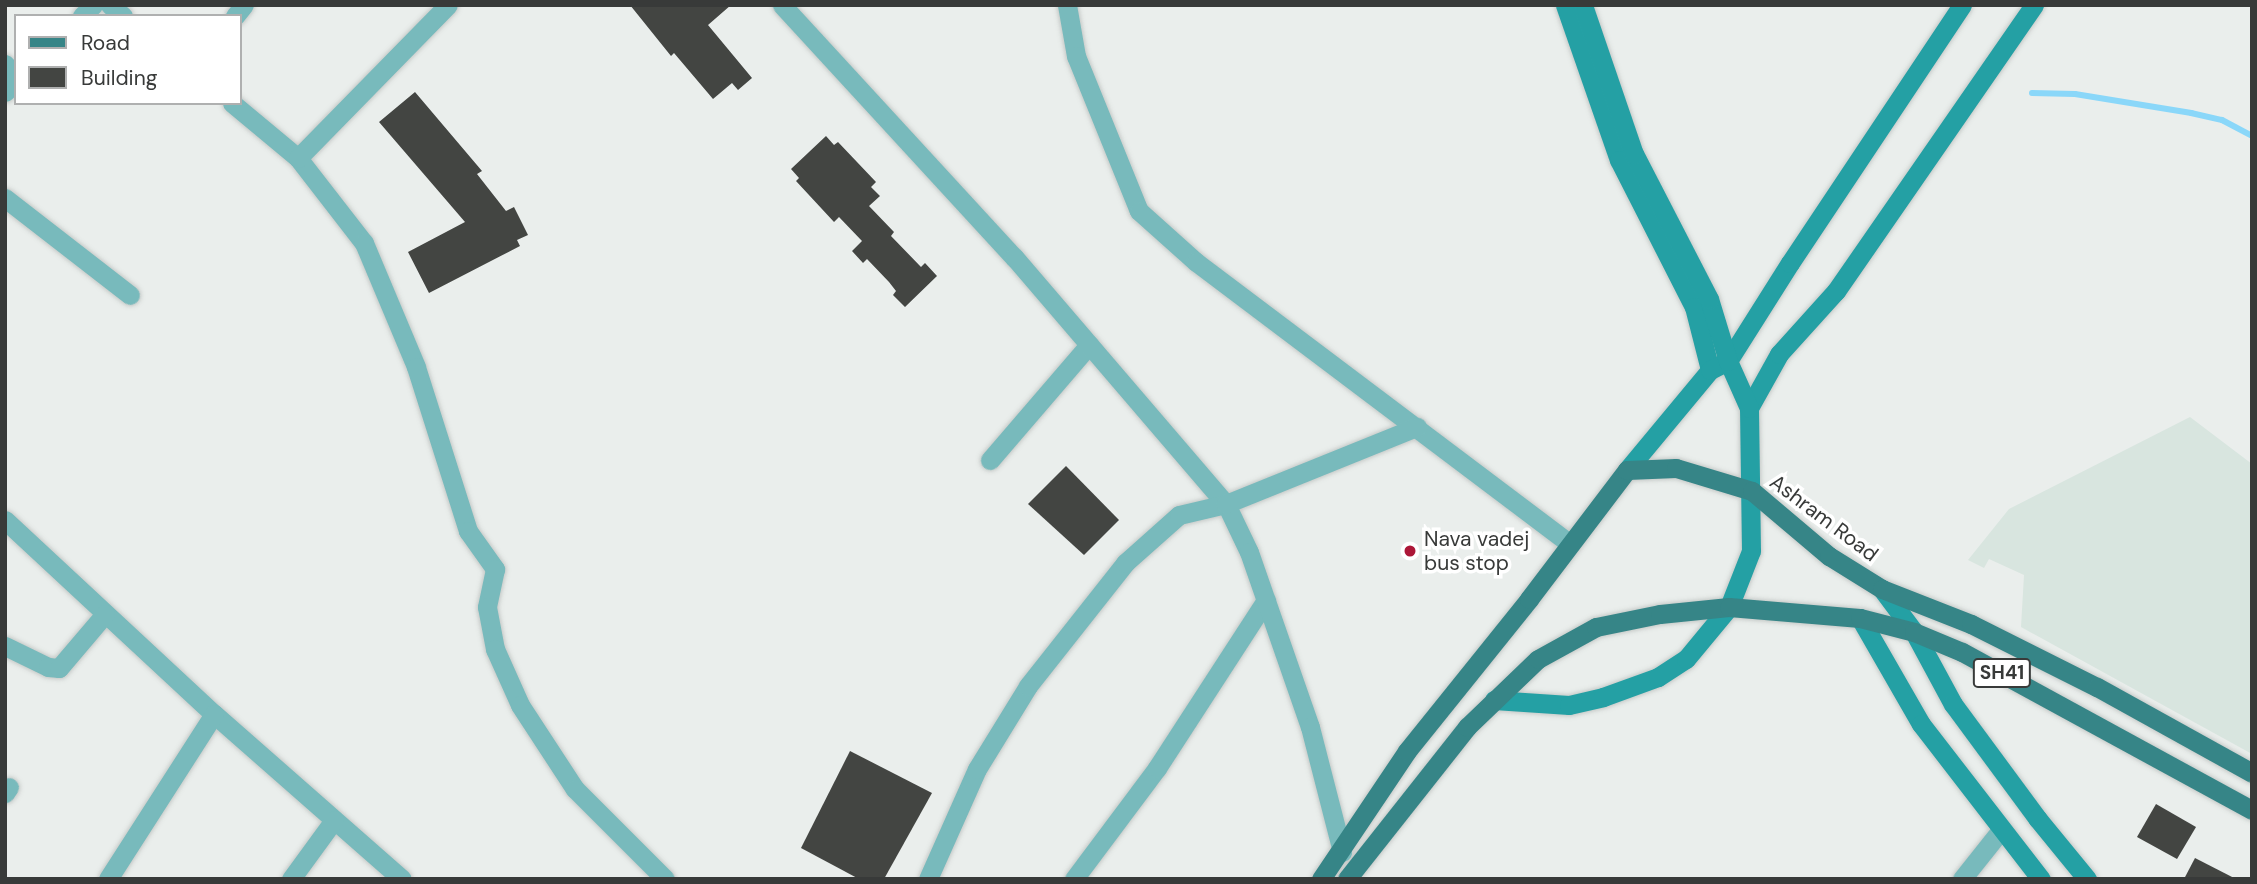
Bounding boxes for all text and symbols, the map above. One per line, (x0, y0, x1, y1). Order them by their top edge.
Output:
legend (14, 14, 242, 105)
text: Road (81, 29, 130, 57)
text: Building (81, 64, 157, 92)
street label: Ashram Road (1765, 469, 1883, 567)
place label: Nava vadej bus stop (1424, 526, 1529, 576)
marker: Nava vadej bus stop (1402, 543, 1418, 559)
road number: SH41 (1972, 658, 2032, 688)

